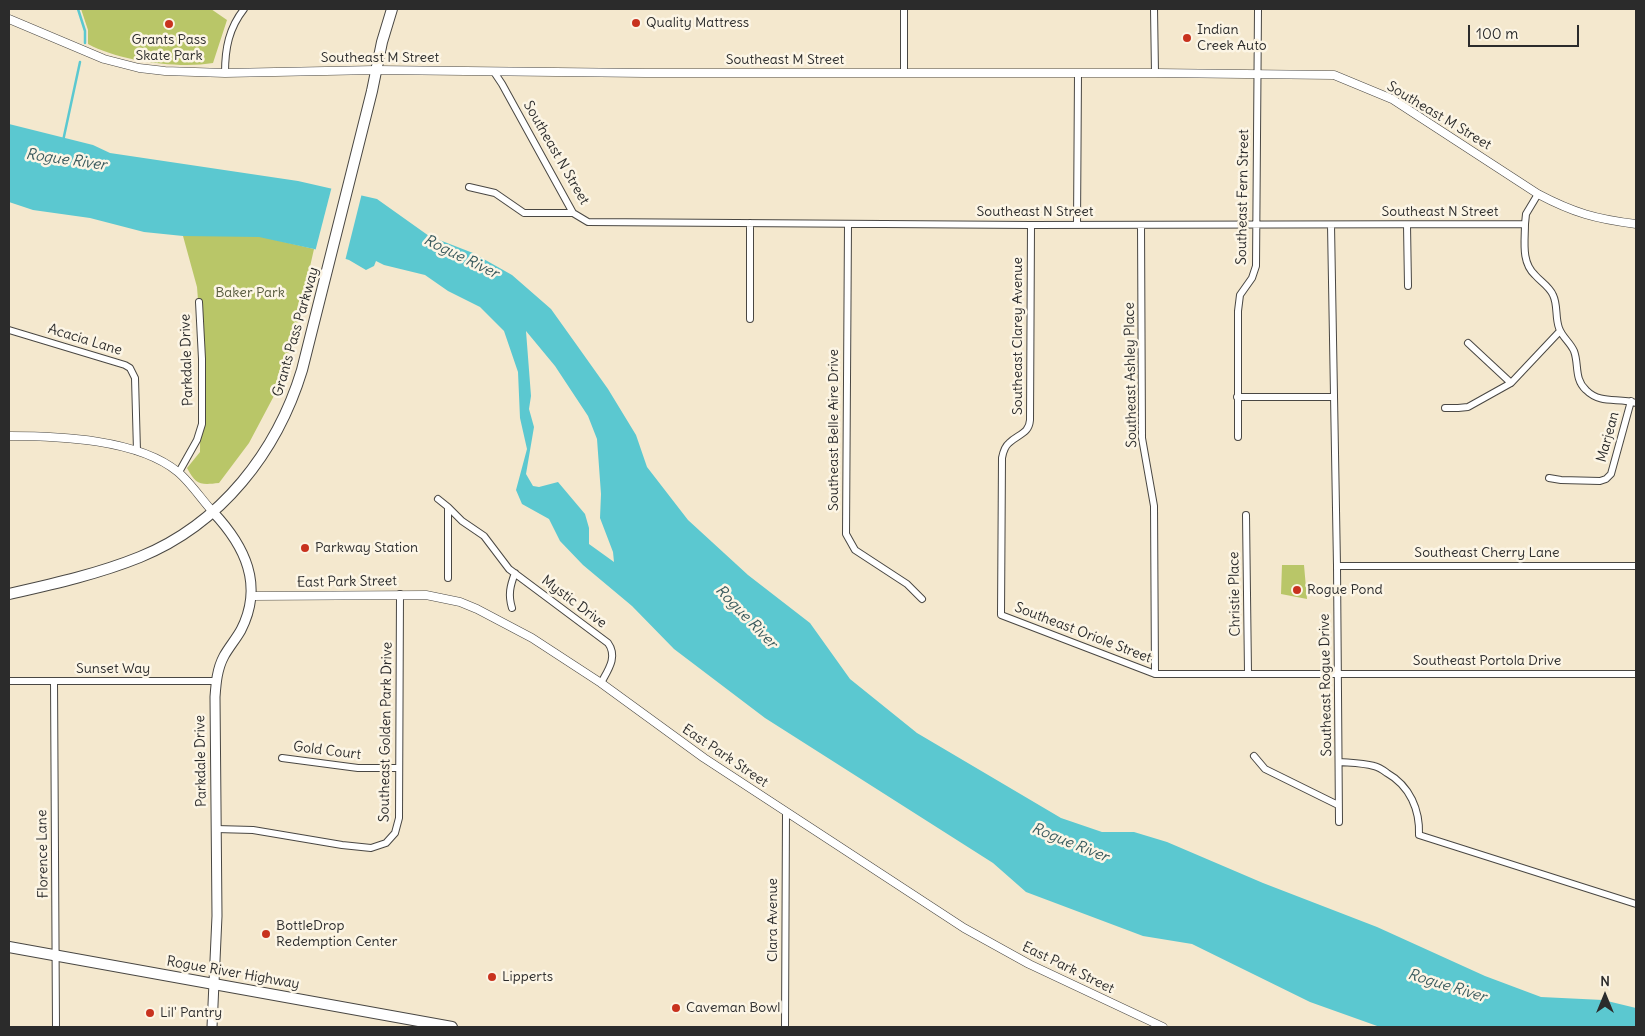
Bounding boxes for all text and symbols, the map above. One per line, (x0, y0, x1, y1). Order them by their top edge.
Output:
place label: Quality Mattress (646, 15, 749, 31)
scale bar (1470, 15, 1581, 47)
marker: Quality Mattress (630, 17, 642, 29)
marker: Grants Pass Skate Park (163, 18, 175, 30)
place label: Indian Creek Auto (1197, 22, 1267, 54)
text: 100 m (1476, 24, 1518, 43)
place label: Grants Pass Skate Park (132, 32, 206, 64)
marker: Indian Creek Auto (1181, 32, 1193, 44)
street label: Southeast M Street (321, 50, 439, 66)
street label: Southeast M Street (726, 52, 844, 68)
street label: Southeast M Street (1384, 78, 1494, 154)
street label: Southeast N Street (519, 98, 593, 208)
street label: Southeast Fern Street (1233, 129, 1253, 265)
water label: Rogue River (25, 145, 107, 175)
street label: Southeast N Street (977, 204, 1093, 220)
street label: Southeast N Street (1382, 204, 1498, 220)
water label: Rogue River (421, 231, 501, 283)
street label: Southeast Clarey Avenue (1010, 257, 1026, 415)
street label: Grants Pass Parkway (269, 265, 323, 399)
park label: Baker Park (215, 285, 285, 301)
street label: Southeast Ashley Place (1121, 302, 1141, 448)
street label: Parkdale Drive (177, 314, 197, 406)
street label: Acacia Lane (46, 321, 124, 359)
street label: Southeast Belle Aire Drive (826, 349, 842, 511)
street label: Marjean (1593, 410, 1623, 464)
place label: Parkway Station (315, 540, 418, 556)
marker: Parkway Station (299, 542, 311, 554)
street label: Southeast Cherry Lane (1414, 545, 1560, 561)
street label: Christie Place (1226, 551, 1244, 637)
street label: Mystic Drive (538, 572, 610, 632)
street label: East Park Street (297, 573, 397, 591)
water label: Rogue River (711, 582, 781, 652)
place label: Rogue Pond (1307, 582, 1383, 598)
marker: Rogue Pond (1291, 584, 1303, 596)
street label: Southeast Oriole Street (1012, 599, 1154, 667)
street label: Southeast Rogue Drive (1316, 613, 1336, 757)
street label: Southeast Golden Park Drive (376, 642, 396, 822)
street label: Southeast Portola Drive (1413, 653, 1561, 669)
street label: Sunset Way (76, 661, 150, 677)
street label: Parkdale Drive (192, 715, 210, 807)
street label: East Park Street (679, 721, 771, 791)
street label: Gold Court (292, 739, 362, 763)
street label: Florence Lane (34, 809, 52, 899)
water label: Rogue River (1029, 819, 1111, 867)
street label: Clara Avenue (765, 878, 781, 962)
place label: BottleDrop Redemption Center (276, 918, 397, 950)
marker: BottleDrop Redemption Center (260, 928, 272, 940)
street label: East Park Street (1019, 939, 1117, 997)
street label: Rogue River Highway (165, 953, 301, 993)
water label: Rogue River (1406, 966, 1488, 1006)
place label: Lipperts (502, 969, 553, 985)
marker: Lipperts (486, 971, 498, 983)
north arrow (1580, 971, 1630, 1021)
text: N (1600, 972, 1610, 990)
place label: Caveman Bowl (686, 1000, 780, 1016)
marker: Caveman Bowl (670, 1002, 682, 1014)
place label: Lil' Pantry (160, 1005, 222, 1021)
marker: Lil' Pantry (144, 1007, 156, 1019)

